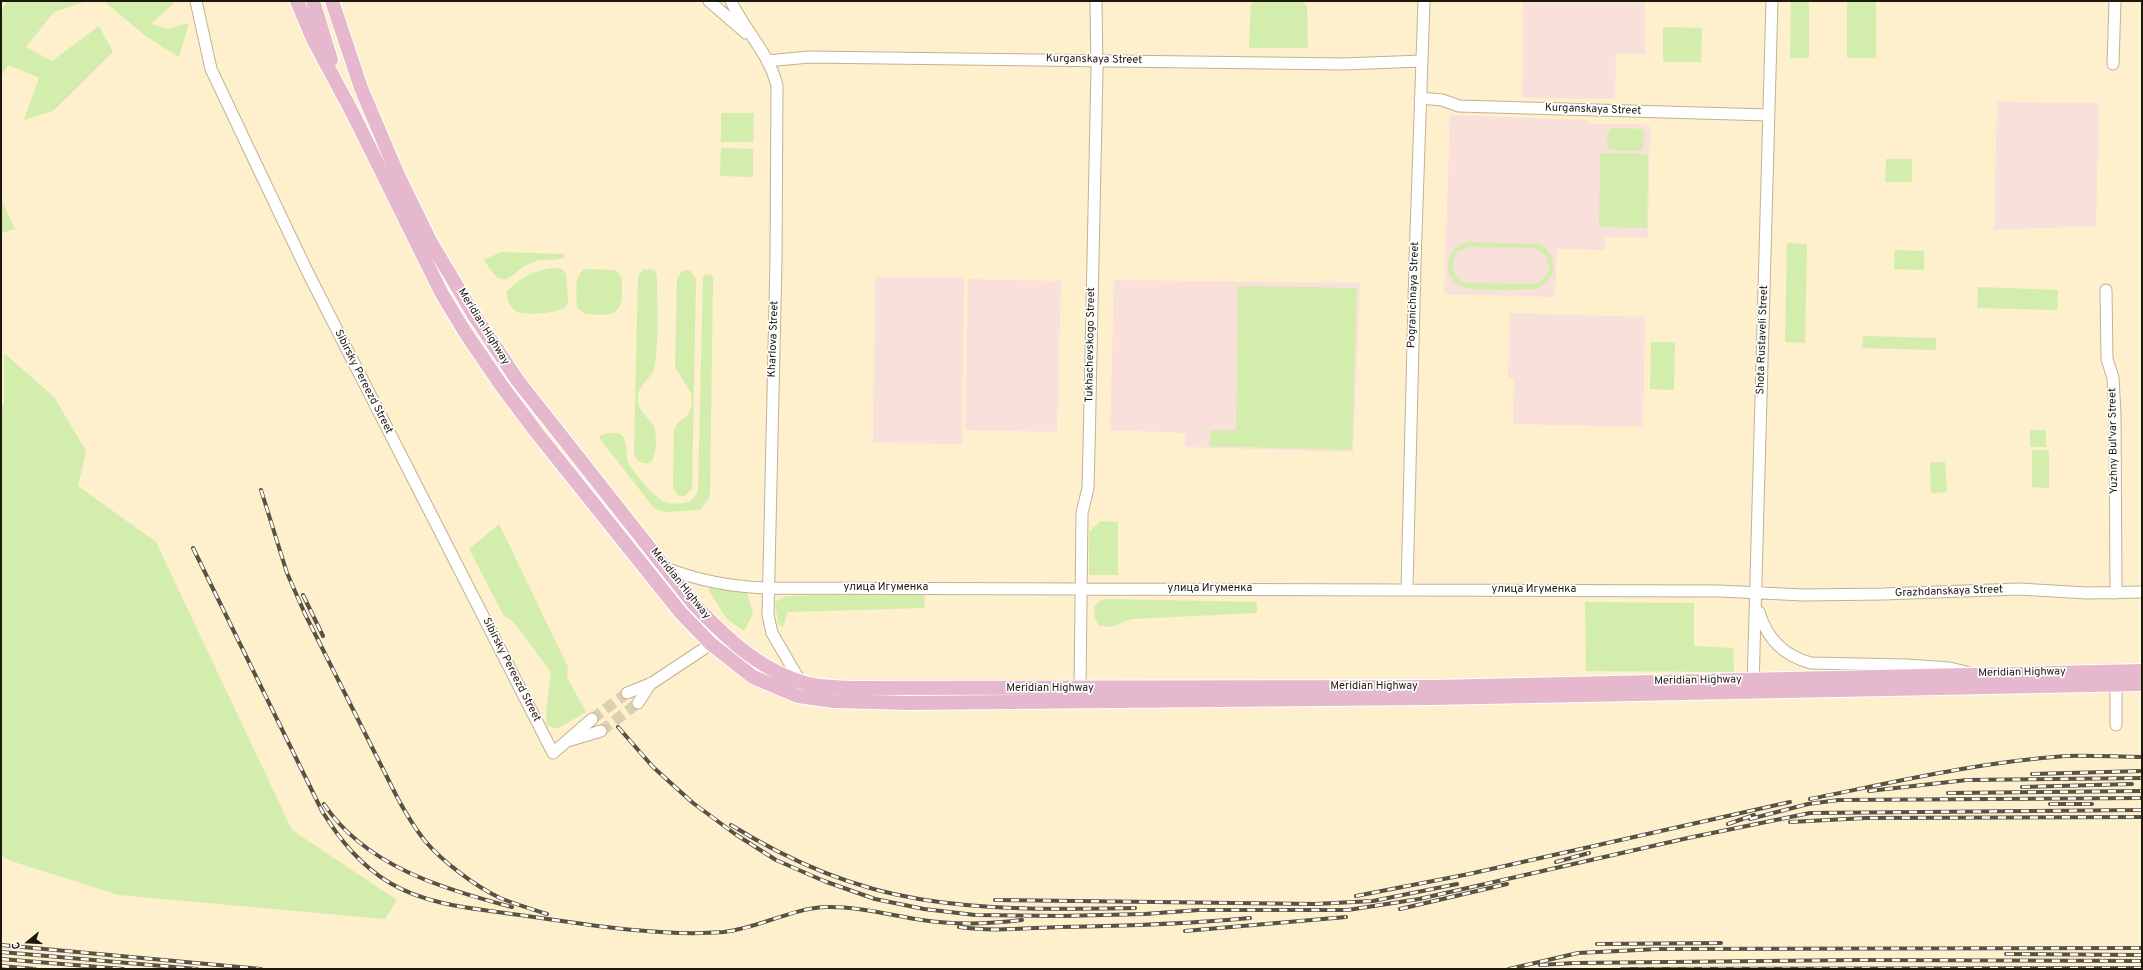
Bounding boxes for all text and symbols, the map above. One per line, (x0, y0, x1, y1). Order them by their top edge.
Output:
street label: Kurganskaya Street (1046, 53, 1142, 67)
street label: Kurganskaya Street (1544, 102, 1642, 118)
street label: Pogranichnaya Street (1406, 241, 1422, 349)
street label: Shota Rustaveli Street (1754, 285, 1772, 395)
street label: Meridian Highway (454, 286, 512, 368)
street label: Tukhachevskogo Street (1083, 287, 1099, 403)
street label: Kharlova Street (766, 300, 782, 378)
street label: Sibirsky Pereezd Street (331, 328, 395, 436)
street label: Yuzhny Bul'var Street (2106, 388, 2122, 494)
street label: Meridian Highway (647, 546, 713, 622)
street label: улица Игуменка (844, 581, 928, 595)
street label: улица Игуменка (1168, 582, 1252, 596)
street label: улица Игуменка (1492, 583, 1576, 597)
street label: Grazhdanskaya Street (1895, 584, 2003, 600)
street label: Sibirsky Pereezd Street (479, 616, 543, 724)
street label: Meridian Highway (1978, 666, 2066, 680)
street label: Meridian Highway (1654, 674, 1742, 688)
street label: Meridian Highway (1330, 680, 1418, 694)
street label: Meridian Highway (1006, 682, 1094, 696)
north arrow (8, 922, 48, 962)
text: С (9, 940, 24, 951)

